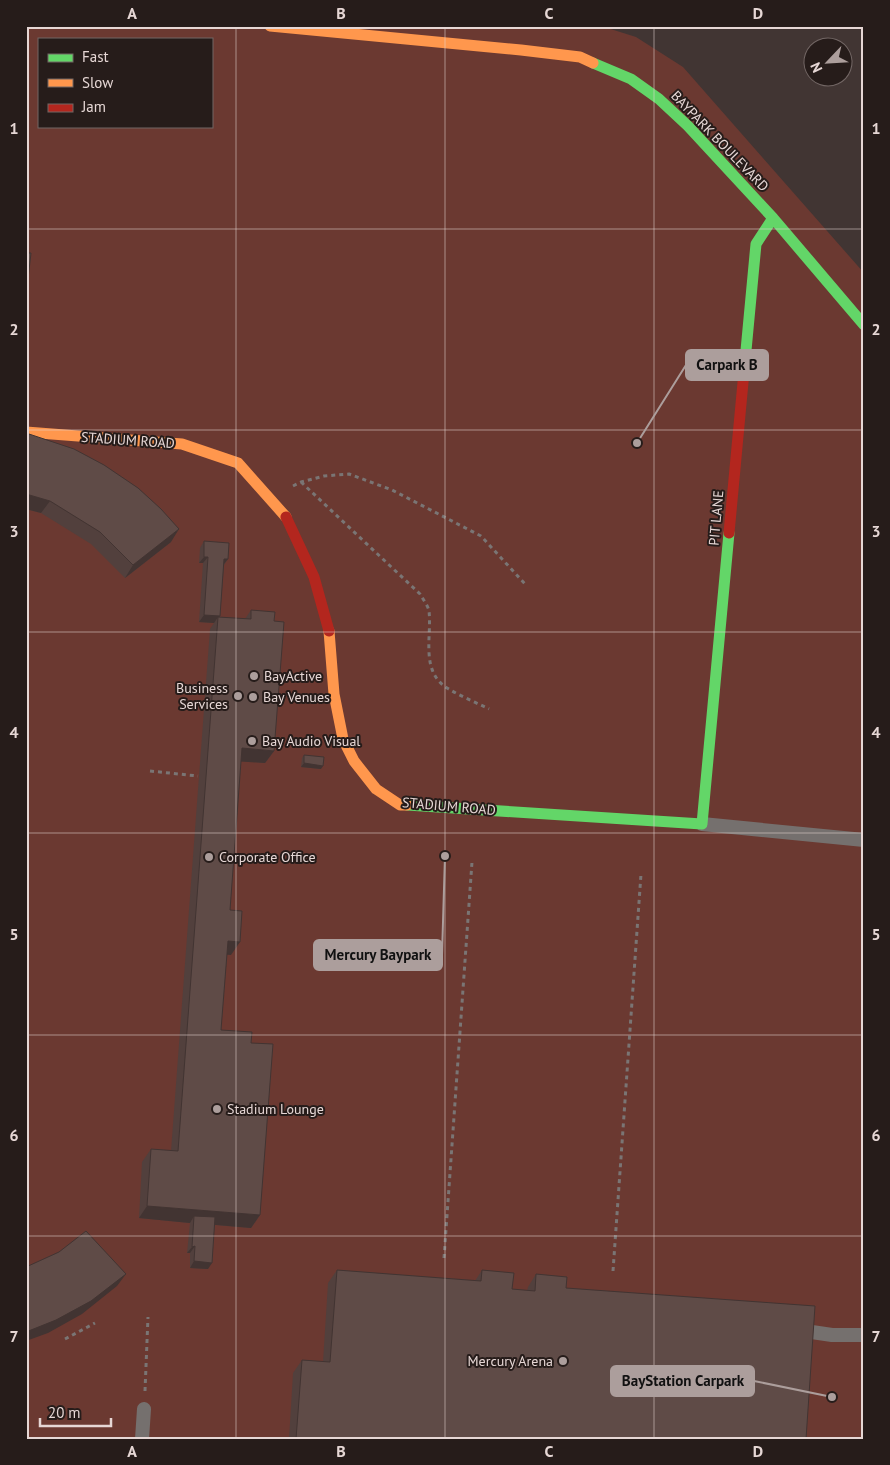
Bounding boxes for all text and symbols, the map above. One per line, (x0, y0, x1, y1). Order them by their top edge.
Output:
text: A (127, 3, 137, 23)
text: B (336, 3, 346, 23)
text: C (545, 3, 554, 23)
text: D (753, 3, 763, 23)
legend (38, 38, 212, 128)
north arrow (802, 38, 852, 88)
text: Fast (82, 47, 109, 66)
text: N (806, 60, 826, 75)
text: Slow (82, 73, 113, 92)
street label: BAYPARK BOULEVARD (667, 87, 773, 195)
text: Jam (81, 97, 106, 116)
text: 1 (9, 118, 19, 138)
text: 1 (871, 118, 881, 138)
text: 2 (9, 319, 19, 339)
text: 2 (871, 319, 881, 339)
callout: Carpark B (686, 350, 768, 380)
text: Carpark B (696, 355, 758, 374)
street label: STADIUM ROAD (81, 428, 175, 452)
street label: PIT LANE (705, 490, 727, 546)
text: 3 (9, 521, 19, 541)
text: 3 (871, 521, 881, 541)
place label: BayActive (264, 667, 322, 685)
marker: BayActive (248, 670, 260, 682)
place label: Business Services (176, 679, 228, 713)
place label: Bay Venues (263, 688, 330, 706)
marker: Business Services (232, 690, 244, 702)
marker: Bay Venues (247, 691, 259, 703)
text: 4 (9, 722, 19, 742)
text: 4 (871, 722, 881, 742)
place label: Bay Audio Visual (262, 732, 360, 750)
marker: Bay Audio Visual (246, 735, 258, 747)
street label: STADIUM ROAD (401, 793, 497, 819)
place label: Corporate Office (219, 848, 316, 866)
marker: Corporate Office (203, 851, 215, 863)
text: 5 (9, 924, 19, 944)
text: 5 (871, 924, 881, 944)
callout: Mercury Baypark (314, 940, 442, 970)
text: Mercury Baypark (325, 945, 432, 964)
place label: Stadium Lounge (227, 1100, 324, 1118)
marker: Stadium Lounge (211, 1103, 223, 1115)
text: 6 (9, 1125, 19, 1145)
text: 6 (871, 1125, 881, 1145)
text: 7 (9, 1326, 19, 1346)
text: 7 (871, 1326, 881, 1346)
place label: Mercury Arena (467, 1352, 553, 1370)
marker: Mercury Arena (557, 1355, 569, 1367)
callout: BayStation Carpark (611, 1366, 754, 1396)
text: BayStation Carpark (622, 1371, 745, 1390)
scale bar (40, 1395, 111, 1427)
text: 20 m (48, 1403, 81, 1422)
text: A (127, 1441, 137, 1461)
text: B (336, 1441, 346, 1461)
text: C (545, 1441, 554, 1461)
text: D (753, 1441, 763, 1461)

